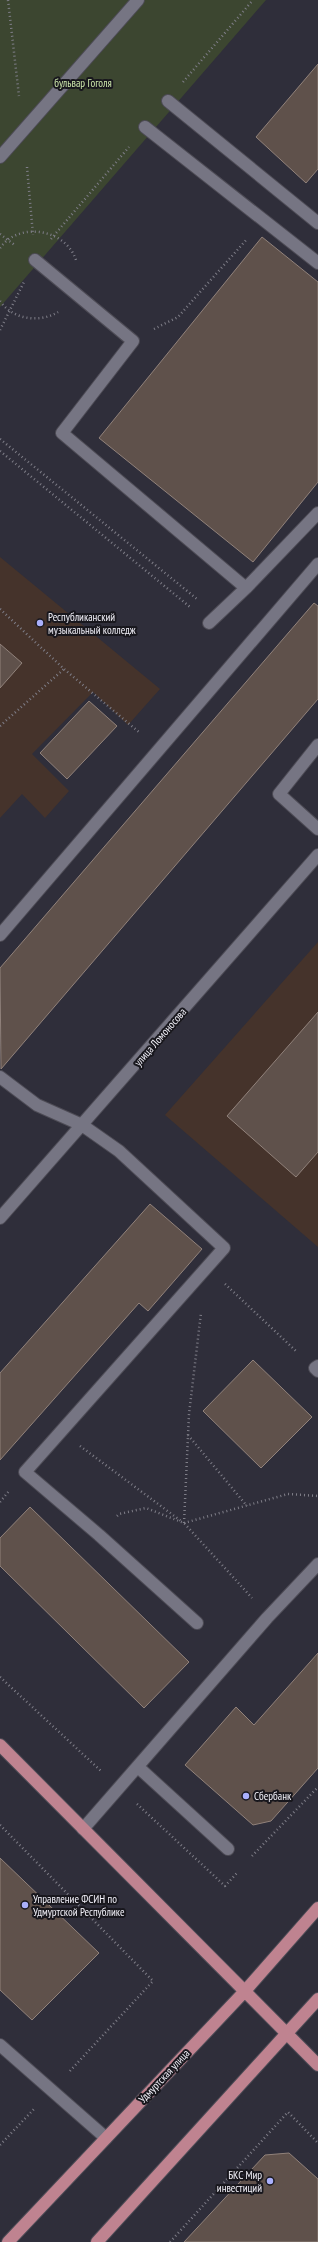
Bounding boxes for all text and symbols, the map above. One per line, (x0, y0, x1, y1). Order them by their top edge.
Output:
park label: бульвар Гоголя (54, 76, 112, 90)
place label: Республиканский музыкальный колледж (48, 610, 136, 637)
marker: Республиканский музыкальный колледж (35, 618, 45, 628)
street label: улица Ломоносова (131, 1005, 189, 1069)
place label: Сбербанк (254, 1789, 292, 1803)
marker: Сбербанк (241, 1791, 251, 1801)
place label: Управление ФСИН по Удмуртской Республике (33, 1892, 125, 1919)
marker: Управление ФСИН по Удмуртской Республике (20, 1900, 30, 1910)
street label: Удмуртская улица (136, 2046, 192, 2106)
place label: БКС Мир инвестиций (217, 2168, 262, 2195)
marker: БКС Мир инвестиций (265, 2176, 275, 2186)

